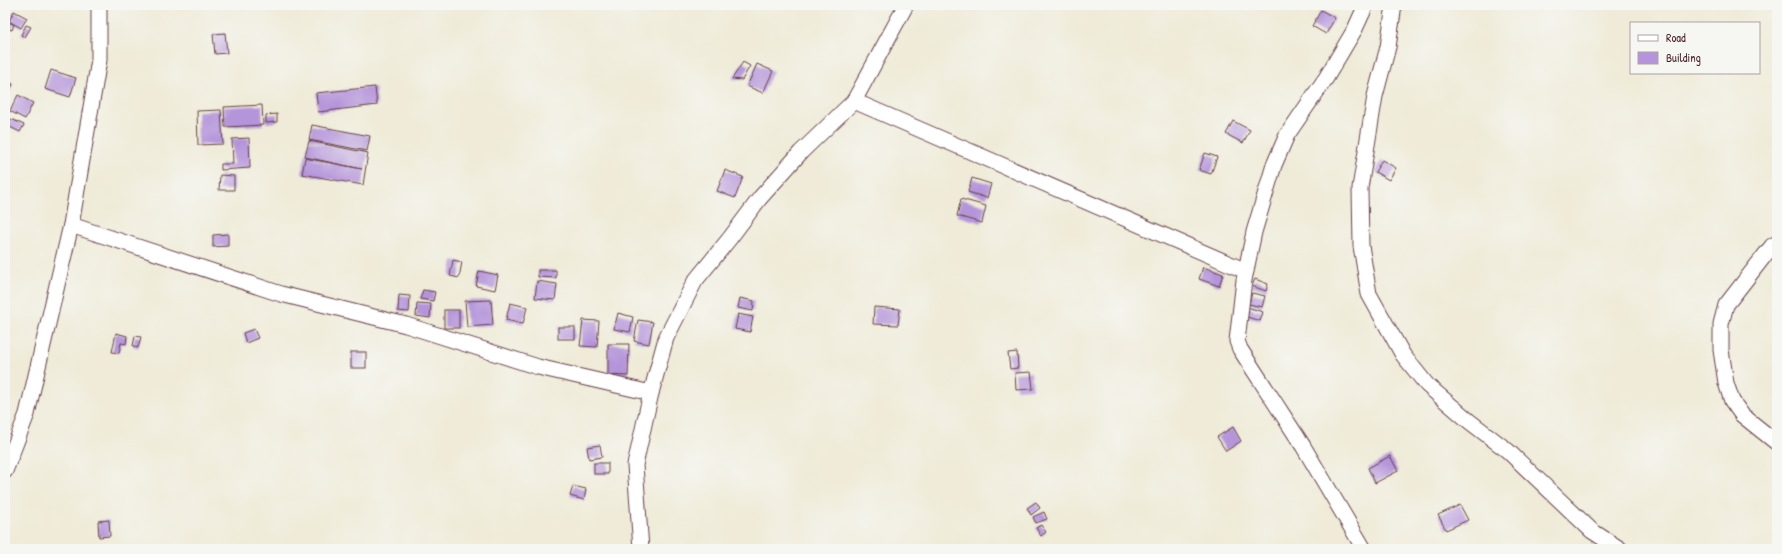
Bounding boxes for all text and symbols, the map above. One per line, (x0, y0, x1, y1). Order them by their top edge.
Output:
legend (1630, 22, 1760, 74)
text: Road (1666, 29, 1686, 46)
text: Building (1666, 49, 1701, 66)

